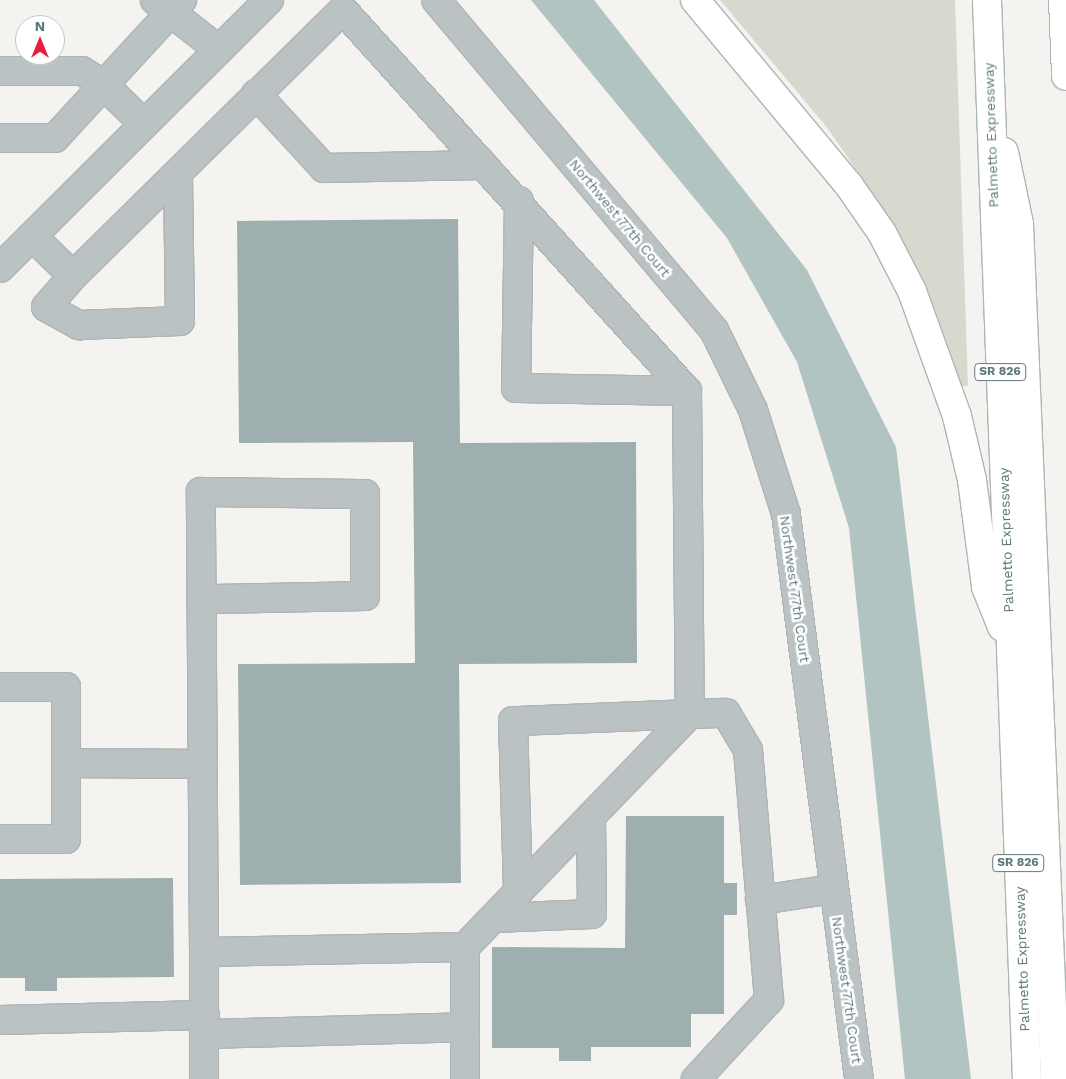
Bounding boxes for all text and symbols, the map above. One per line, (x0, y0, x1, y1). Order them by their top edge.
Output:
north arrow (15, 15, 65, 65)
text: N (35, 18, 45, 34)
street label: Palmetto Expressway (980, 62, 1002, 208)
street label: Northwest 77th Court (566, 156, 674, 280)
road number: SR 826 (974, 362, 1026, 382)
street label: Palmetto Expressway (995, 467, 1017, 613)
street label: Northwest 77th Court (776, 514, 814, 664)
road number: SR 826 (992, 854, 1044, 872)
street label: Palmetto Expressway (1011, 886, 1033, 1032)
street label: Northwest 77th Court (828, 915, 866, 1065)

